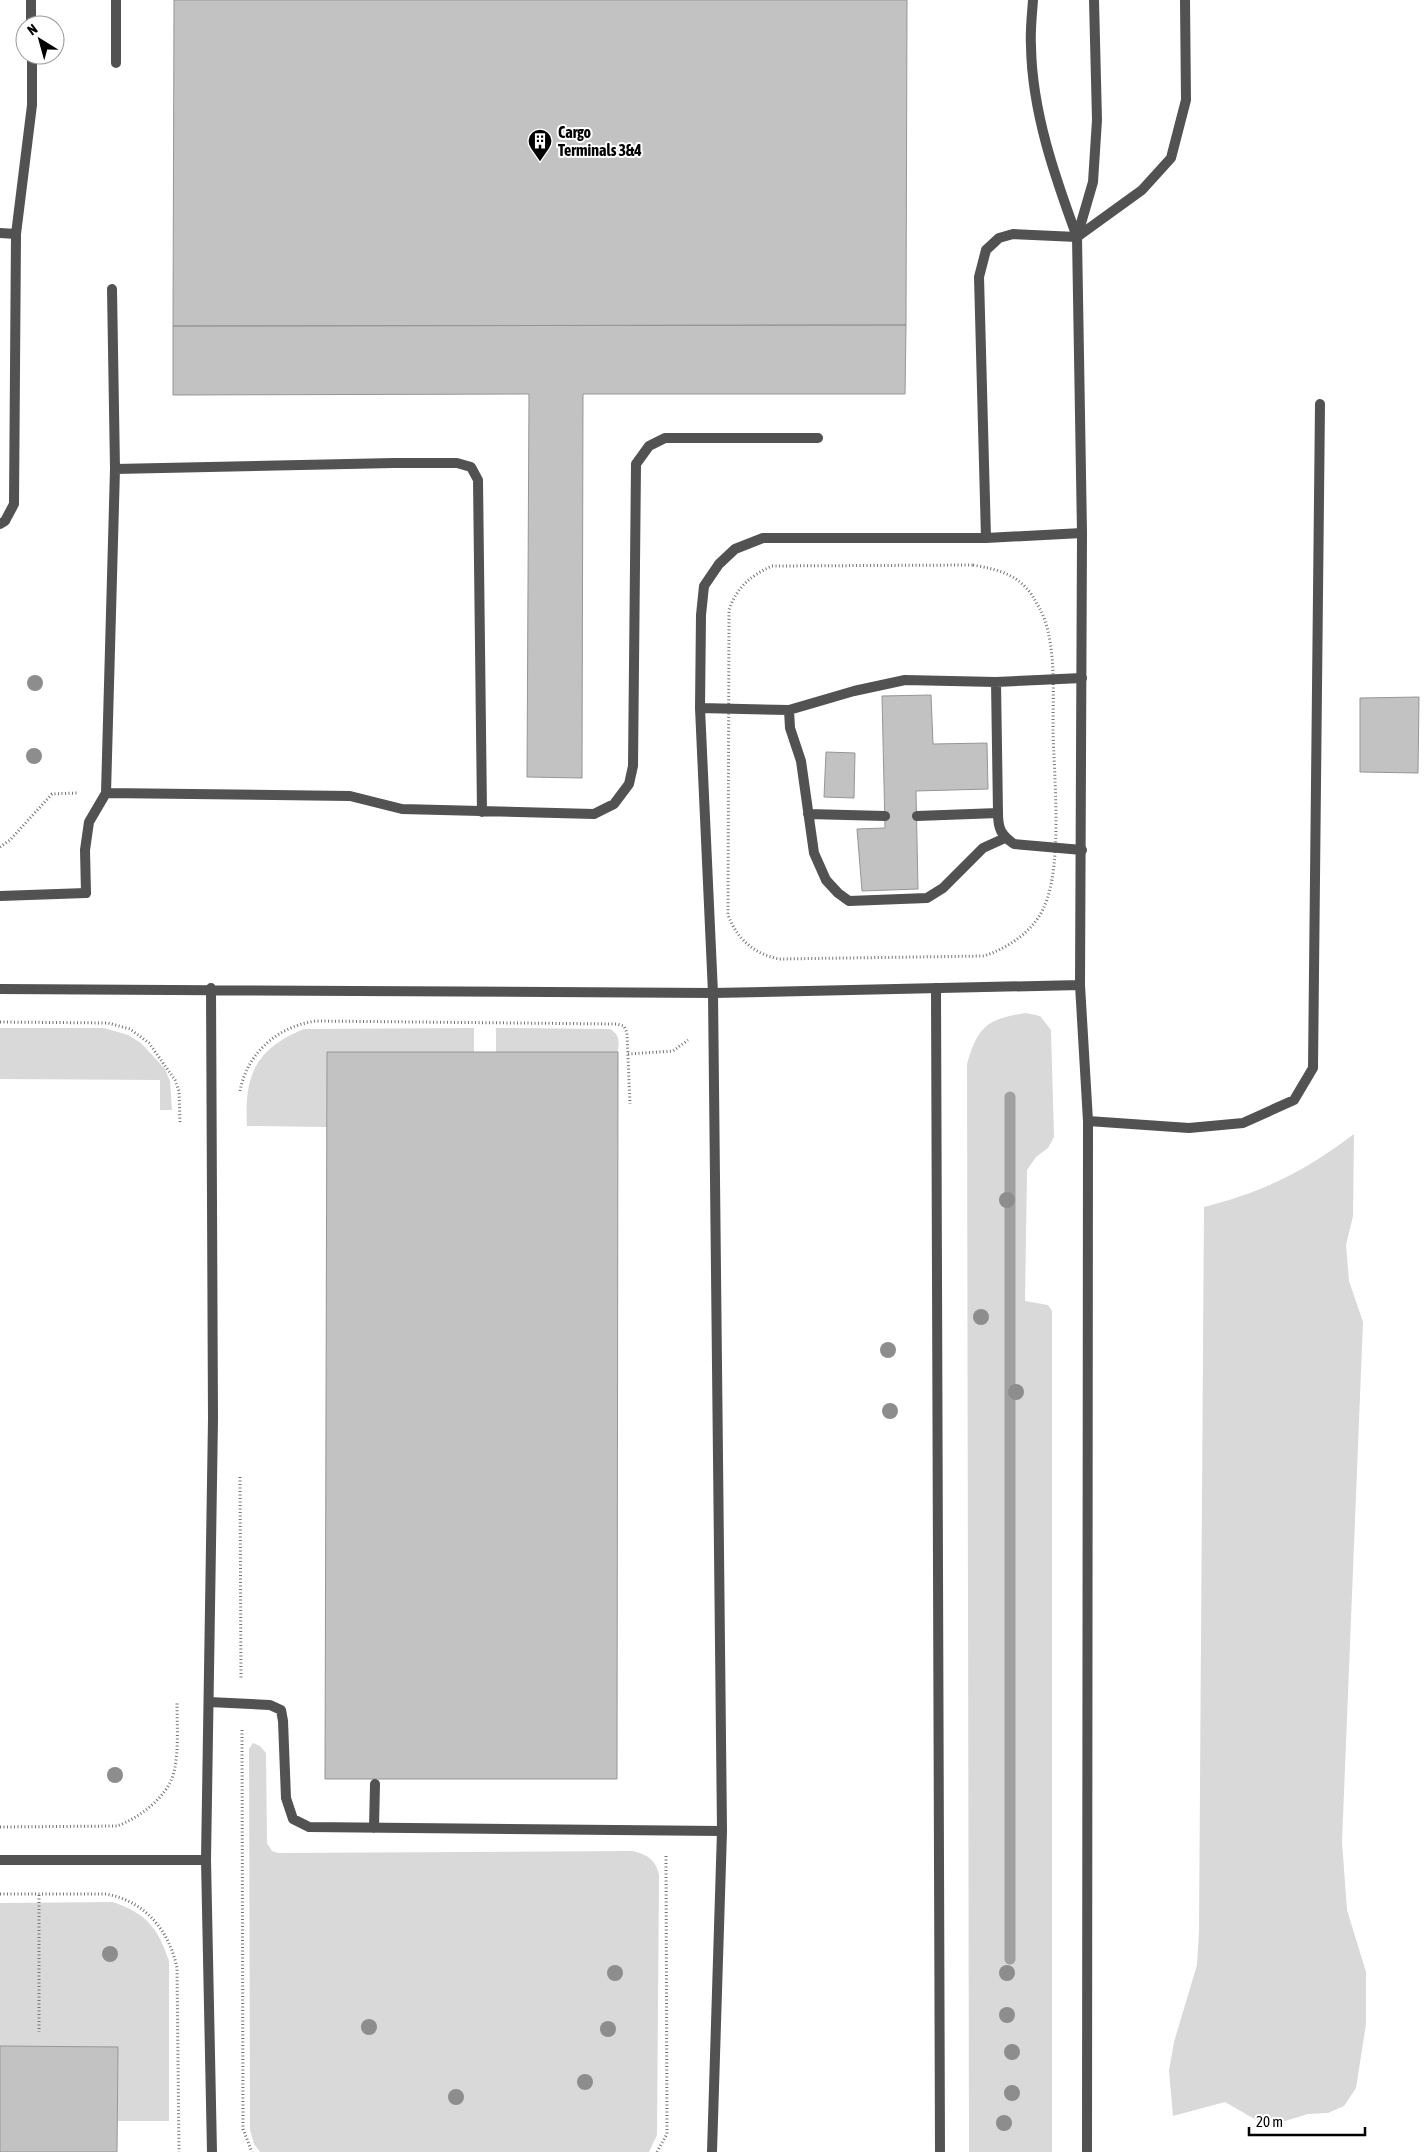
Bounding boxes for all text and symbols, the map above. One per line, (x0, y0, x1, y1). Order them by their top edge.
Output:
north arrow (15, 15, 65, 65)
text: N (24, 21, 40, 38)
place label: Cargo Terminals 3&4 (558, 123, 642, 159)
building icon: Cargo Terminals 3&4 (527, 128, 553, 162)
scale bar (1249, 2104, 1365, 2136)
text: 20 m (1256, 2113, 1283, 2130)

